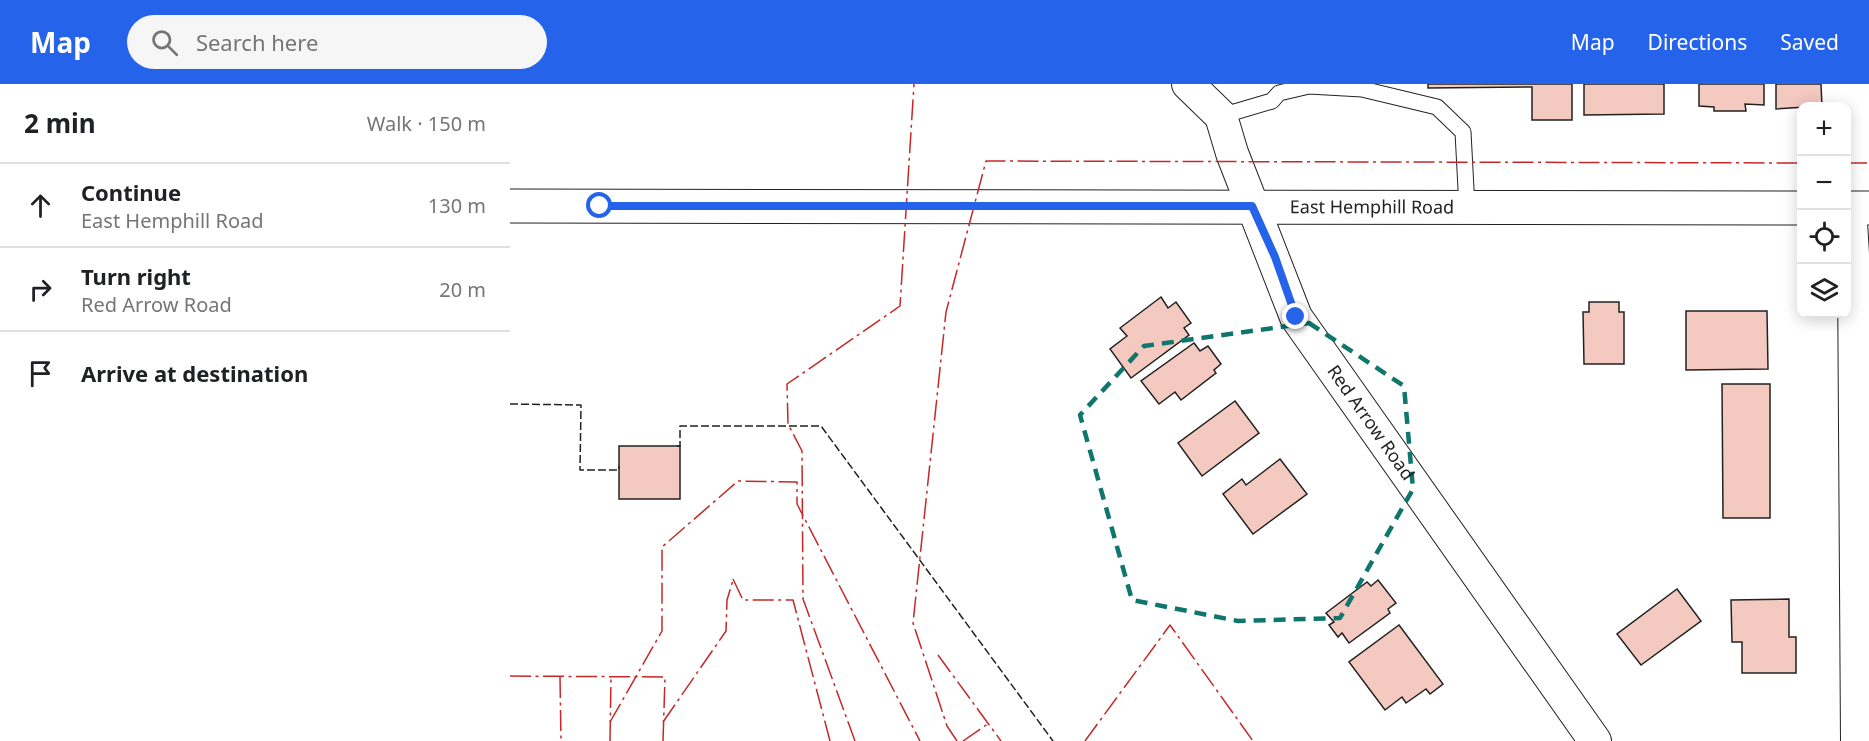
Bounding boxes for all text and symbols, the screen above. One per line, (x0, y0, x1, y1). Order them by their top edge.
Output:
search box (127, 15, 547, 69)
text: Map (30, 23, 91, 61)
icon: search (148, 26, 181, 59)
text: Search here (196, 27, 318, 57)
text: Map (1571, 28, 1615, 56)
text: Directions (1648, 28, 1747, 56)
text: Saved (1780, 28, 1839, 56)
map controls (1797, 102, 1851, 318)
button: + (1797, 102, 1851, 156)
text: 2 min (24, 105, 96, 141)
text: Walk · 150 m (367, 110, 486, 137)
button: − (1797, 156, 1851, 210)
text: Continue (81, 177, 181, 207)
icon: ahead (24, 189, 57, 222)
text: 130 m (428, 192, 486, 219)
route start (586, 192, 612, 218)
street label: East Hemphill Road (1290, 194, 1454, 218)
text: East Hemphill Road (81, 207, 264, 234)
button: locate (1797, 210, 1851, 264)
text: Turn right (81, 261, 191, 291)
button: layers (1797, 264, 1851, 318)
icon: right (24, 273, 57, 306)
text: 20 m (439, 276, 486, 303)
text: Red Arrow Road (81, 291, 232, 318)
route end (1282, 303, 1308, 329)
icon: arrive (24, 357, 57, 390)
text: Arrive at destination (81, 358, 308, 388)
street label: Red Arrow Road (1322, 360, 1420, 485)

